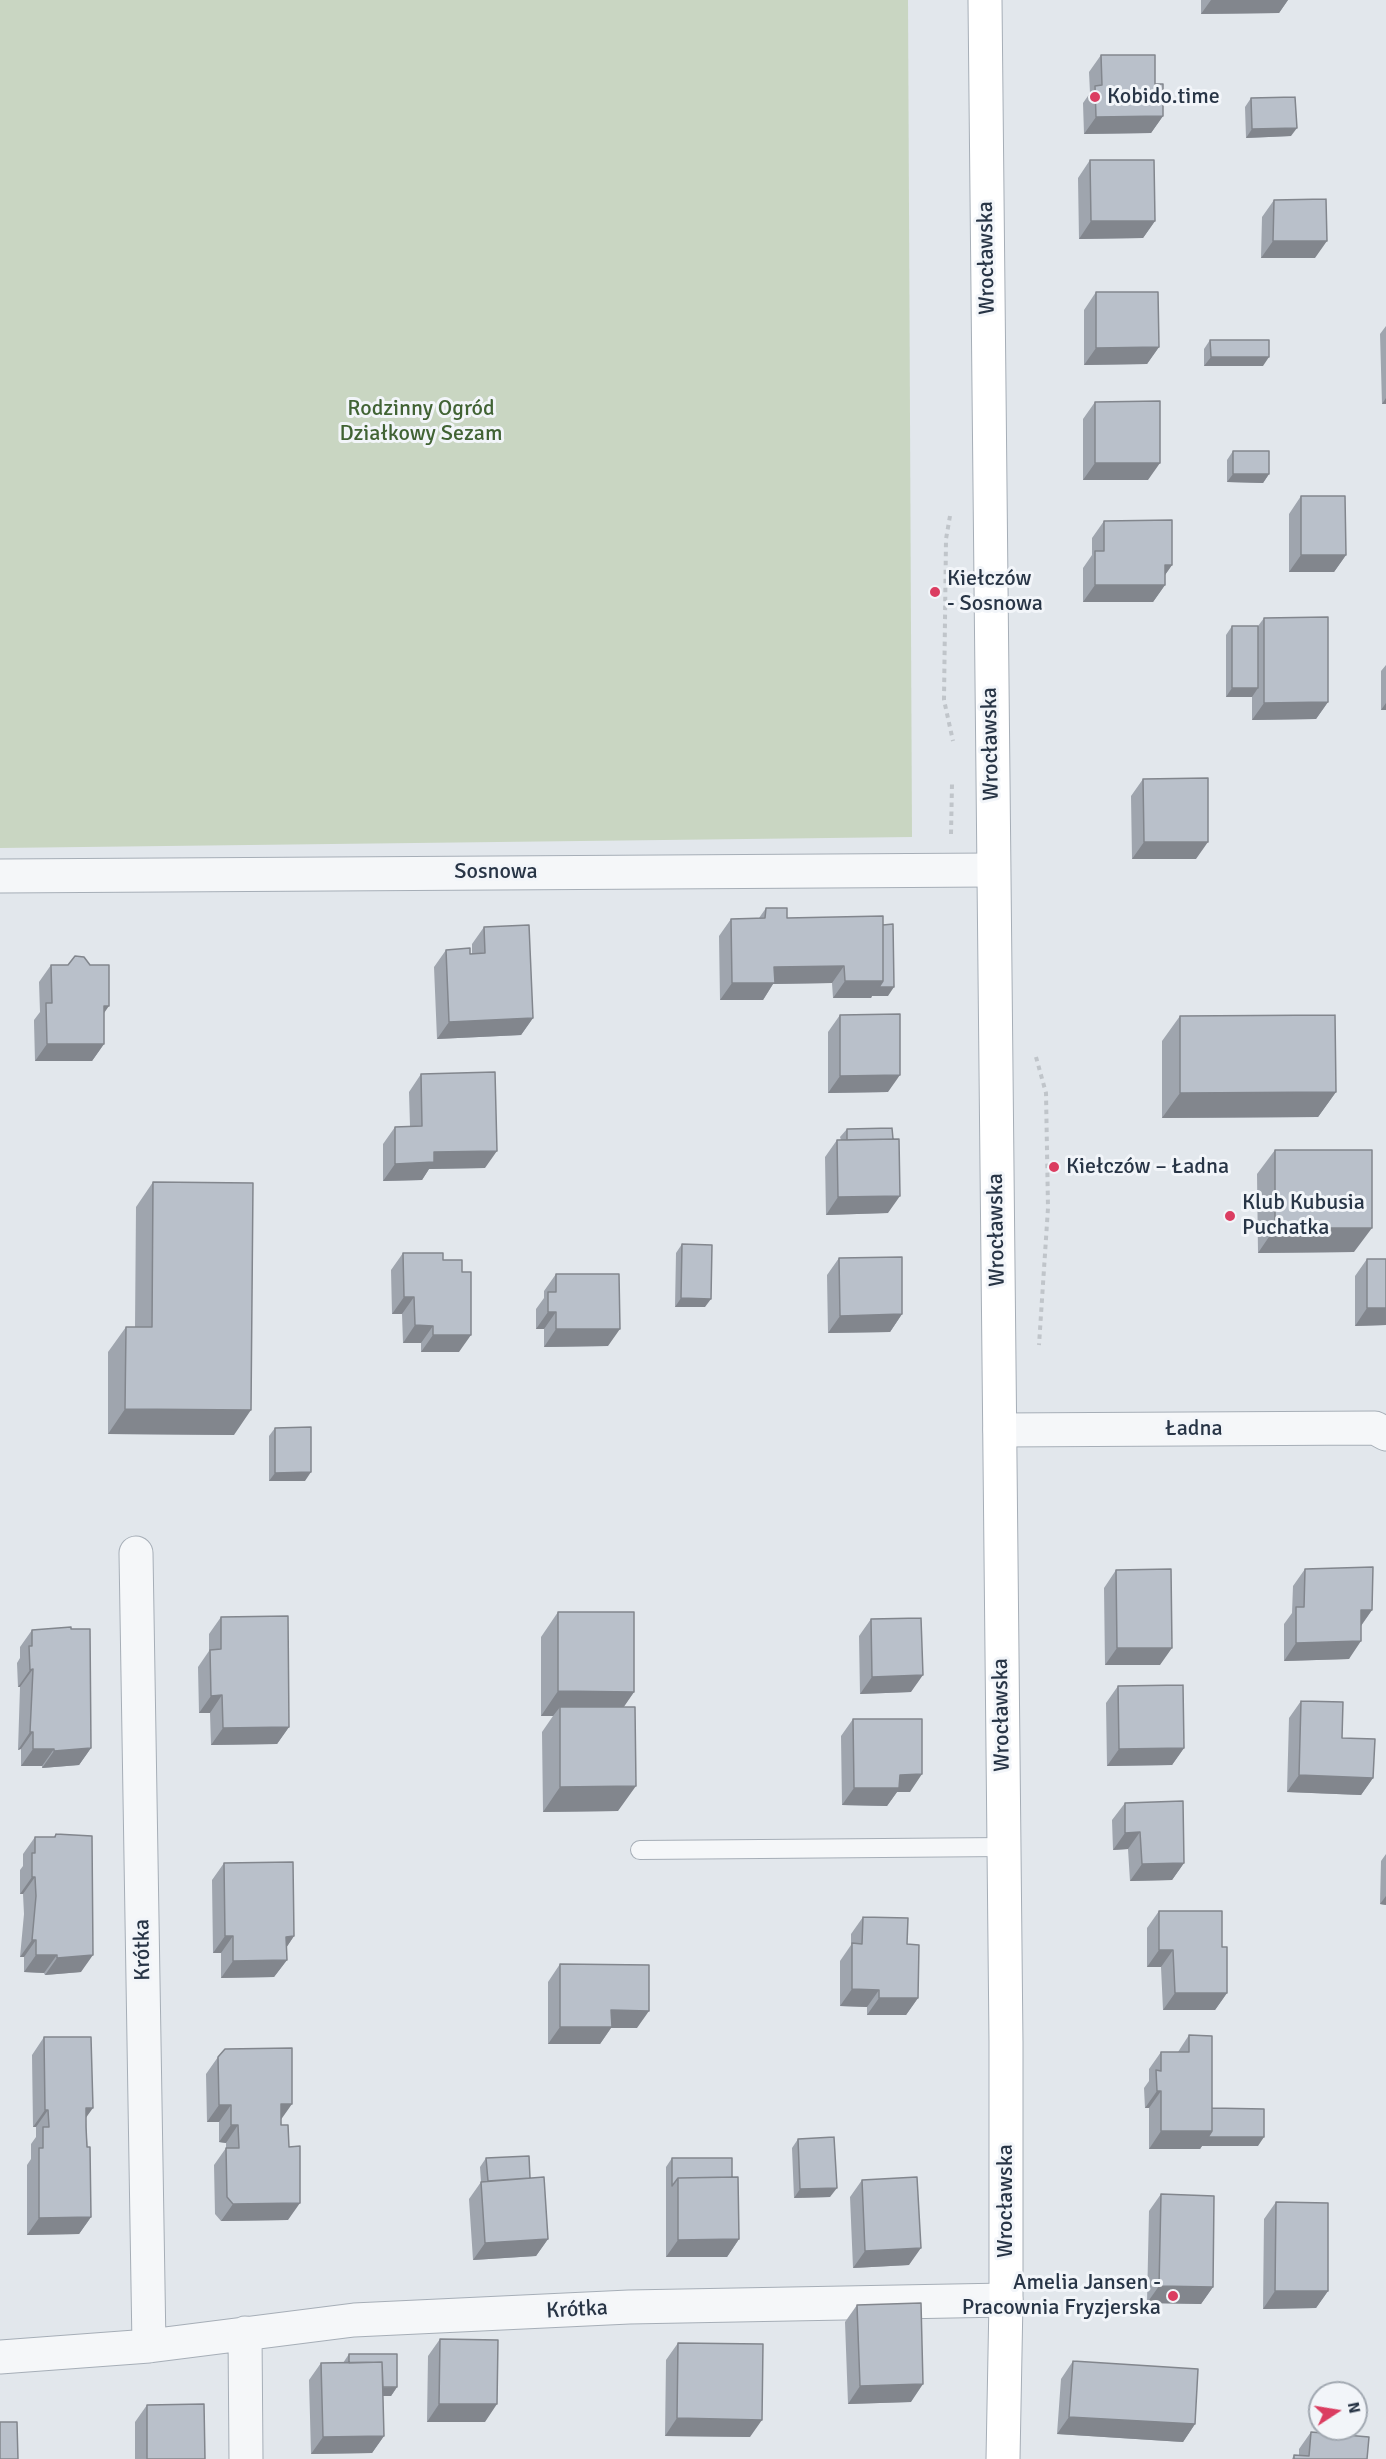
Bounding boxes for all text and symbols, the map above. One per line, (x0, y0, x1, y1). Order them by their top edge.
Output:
place label: Kobido.time (1107, 84, 1220, 110)
marker: Kobido.time (1088, 90, 1102, 104)
street label: Wrocławska (973, 201, 1001, 315)
park label: Rodzinny Ogród Działkowy Sezam (340, 396, 502, 448)
place label: Kiełczów - Sosnowa (947, 566, 1043, 618)
marker: Kiełczów - Sosnowa (928, 585, 942, 599)
street label: Wrocławska (977, 687, 1005, 801)
street label: Sosnowa (454, 859, 538, 885)
place label: Kiełczów – Ładna (1066, 1154, 1229, 1180)
marker: Kiełczów – Ładna (1047, 1160, 1061, 1174)
street label: Wrocławska (983, 1173, 1011, 1287)
place label: Klub Kubusia Puchatka (1242, 1190, 1365, 1242)
marker: Klub Kubusia Puchatka (1223, 1209, 1237, 1223)
street label: Ładna (1165, 1416, 1223, 1442)
street label: Wrocławska (988, 1658, 1016, 1772)
street label: Krótka (129, 1919, 157, 1981)
street label: Wrocławska (993, 2144, 1019, 2258)
place label: Amelia Jansen - Pracownia Fryzjerska (962, 2270, 1161, 2322)
marker: Amelia Jansen - Pracownia Fryzjerska (1166, 2289, 1180, 2303)
street label: Krótka (545, 2295, 609, 2325)
north arrow (1308, 2381, 1368, 2441)
text: N (1343, 2400, 1365, 2415)

